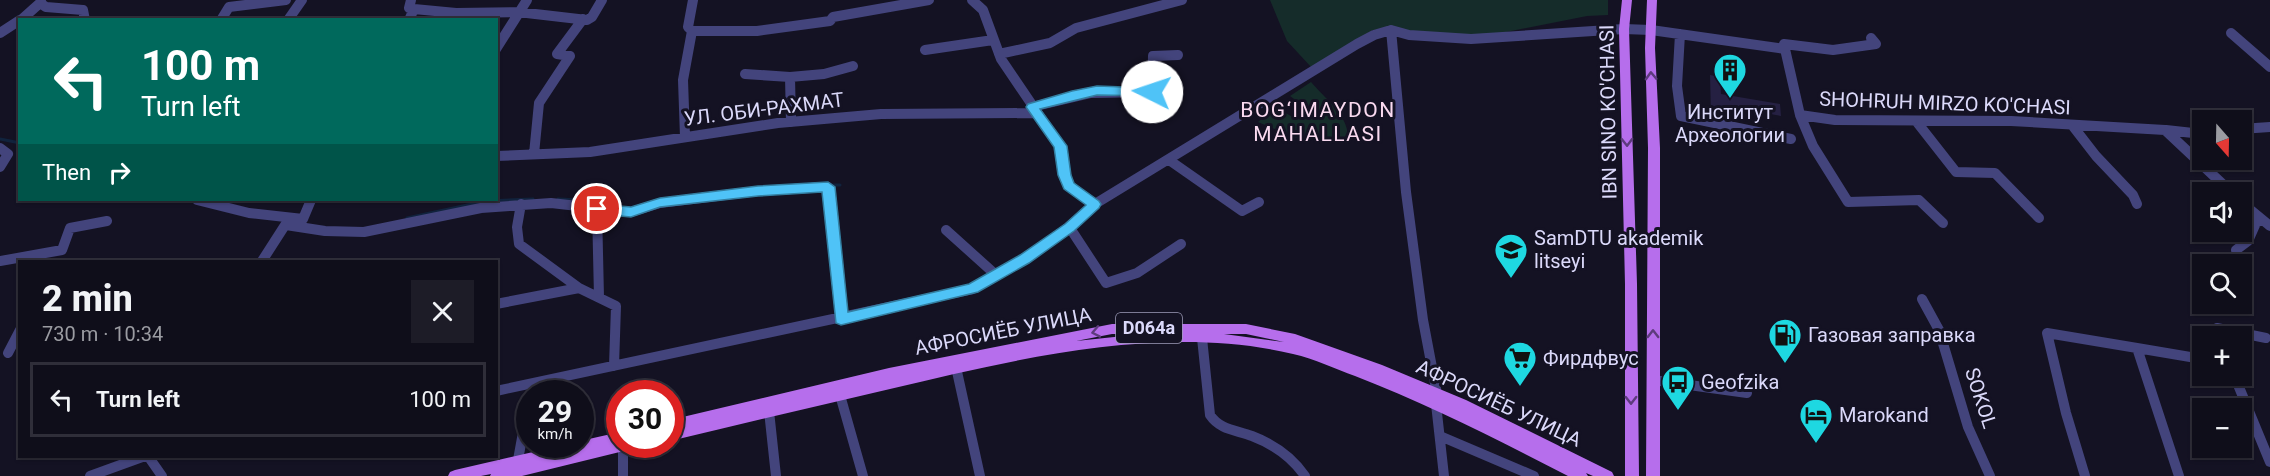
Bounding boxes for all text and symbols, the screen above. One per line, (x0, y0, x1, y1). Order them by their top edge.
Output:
street label: IBN SINO KO'CHASI (1594, 24, 1622, 200)
text: 100 m (141, 41, 260, 90)
icon: left (42, 42, 120, 120)
building icon: Институт Археологии (1712, 52, 1748, 99)
position arrow (1120, 60, 1184, 124)
one-way arrow (1644, 71, 1657, 80)
street label: УЛ. ОБИ-РАХМАТ (683, 87, 845, 131)
street label: SHOHRUH MIRZO KO'CHASI (1819, 87, 2071, 119)
text: Turn left (141, 91, 241, 123)
district label: BOG‘IMAYDON MAHALLASI (1240, 98, 1396, 146)
place label: Институт Археологии (1675, 100, 1785, 147)
north arrow (2192, 110, 2252, 170)
map controls (2192, 110, 2252, 458)
one-way arrow (1621, 138, 1633, 147)
icon: right (103, 156, 136, 189)
text: Then (42, 160, 91, 185)
button: sound (2192, 182, 2252, 242)
pin (571, 183, 622, 234)
icon: arrive (580, 192, 613, 225)
place label: SamDTU akademik litseyi (1534, 226, 1704, 273)
school or university icon: SamDTU akademik litseyi (1493, 232, 1529, 279)
button: search (2192, 254, 2252, 314)
text: 2 min (42, 278, 133, 320)
button: close (411, 280, 474, 343)
street label: АФРОСИЁБ УЛИЦА (913, 302, 1093, 360)
road number: D064a (1116, 313, 1182, 343)
fuel station icon: Газовая заправка (1767, 317, 1803, 364)
text: 730 m · 10:34 (42, 322, 163, 346)
place label: Газовая заправка (1808, 323, 1976, 347)
one-way arrow (1091, 325, 1101, 338)
button: + (2192, 326, 2252, 386)
one-way arrow (1647, 329, 1659, 338)
supermarket icon: Фирдфвус (1502, 340, 1538, 387)
place label: Фирдфвус (1543, 346, 1639, 370)
street label: АФРОСИЁБ УЛИЦА (1413, 354, 1585, 452)
bus stop icon: Geofzika (1660, 364, 1696, 411)
street label: SOKOL (1960, 365, 2002, 432)
place label: Geofzika (1701, 370, 1779, 394)
speed limit sign: 30 (606, 380, 684, 458)
icon: left (45, 383, 78, 416)
text: Turn left (96, 387, 180, 412)
text: 100 m (409, 387, 471, 412)
text: 29 (538, 394, 572, 429)
one-way arrow (1625, 396, 1637, 405)
hotel icon: Marokand (1798, 397, 1834, 444)
button: − (2192, 398, 2252, 458)
place label: Marokand (1839, 403, 1929, 427)
text: km/h (537, 425, 573, 443)

